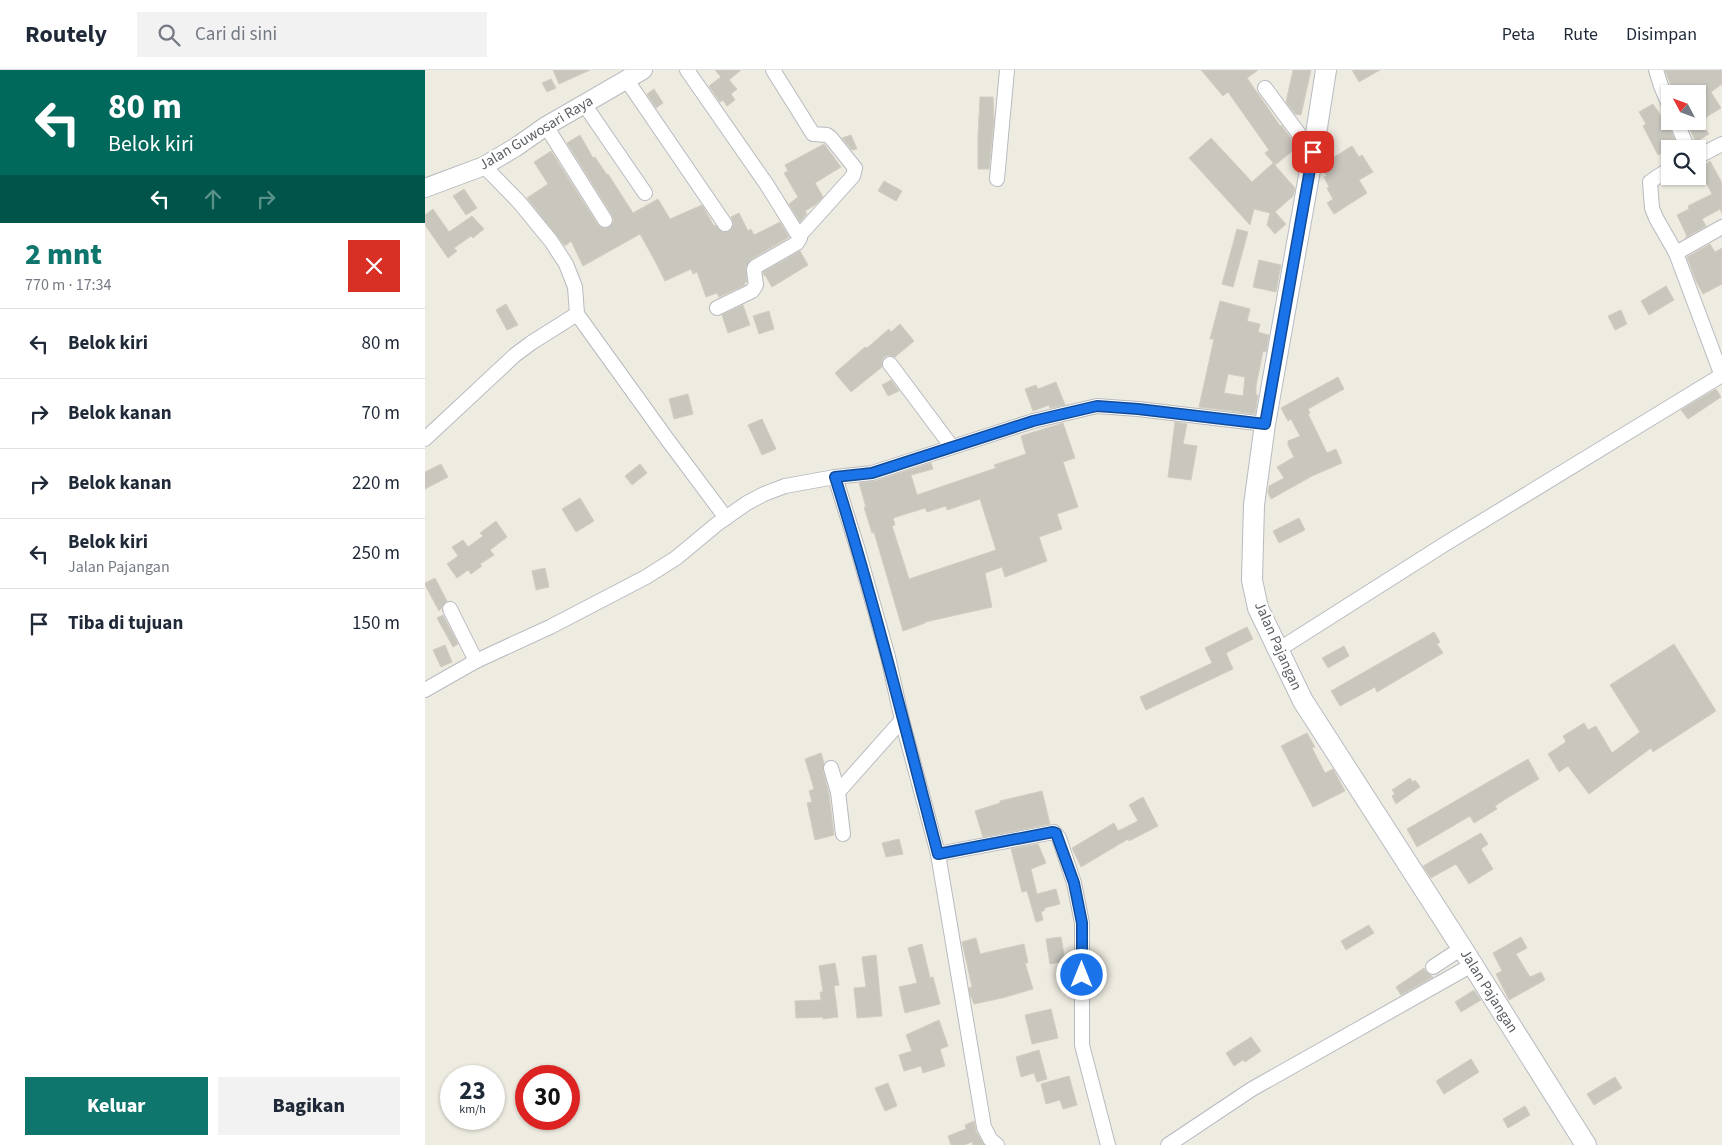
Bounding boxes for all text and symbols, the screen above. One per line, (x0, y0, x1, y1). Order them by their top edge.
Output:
search box (137, 12, 487, 57)
text: Routely (25, 17, 107, 52)
icon: search (155, 21, 183, 49)
text: Cari di sini (195, 21, 277, 48)
text: Peta (1502, 22, 1535, 47)
text: Rute (1563, 22, 1598, 47)
text: Disimpan (1626, 22, 1697, 47)
text: 80 m (108, 82, 182, 132)
north arrow (1661, 85, 1706, 130)
map controls (1661, 85, 1706, 185)
icon: left (25, 90, 90, 155)
street label: Jalan Guwosari Raya (475, 91, 597, 175)
text: Belok kiri (108, 128, 194, 160)
pin (1292, 131, 1334, 173)
icon: arrive (1299, 138, 1327, 166)
button: search (1661, 140, 1706, 185)
icon: left (146, 185, 174, 213)
icon: ahead (199, 185, 227, 213)
icon: right (252, 185, 280, 213)
text: 2 mnt (25, 233, 102, 276)
button: close (348, 240, 400, 292)
text: 770 m · 17:34 (25, 274, 112, 296)
icon: left (25, 330, 53, 358)
text: Belok kiri (68, 330, 148, 357)
text: 80 m (362, 330, 400, 357)
icon: right (25, 400, 53, 428)
text: Belok kanan (68, 400, 172, 427)
text: 70 m (362, 400, 400, 427)
icon: right (25, 470, 53, 498)
text: Belok kanan (68, 470, 172, 497)
text: 220 m (352, 470, 400, 497)
text: Belok kiri (68, 529, 148, 556)
icon: left (25, 540, 53, 568)
text: 250 m (352, 540, 400, 567)
text: Jalan Pajangan (68, 556, 170, 578)
street label: Jalan Pajangan (1249, 598, 1307, 694)
icon: arrive (25, 610, 53, 638)
text: Tiba di tujuan (68, 610, 183, 637)
text: 150 m (352, 610, 400, 637)
street label: Jalan Pajangan (1455, 945, 1523, 1037)
position arrow (1055, 948, 1107, 1000)
speed limit sign: 30 (515, 1065, 580, 1130)
text: 23 (459, 1073, 486, 1109)
button: Keluar (25, 1077, 208, 1135)
button: Bagikan (218, 1077, 400, 1135)
text: km/h (459, 1101, 486, 1118)

